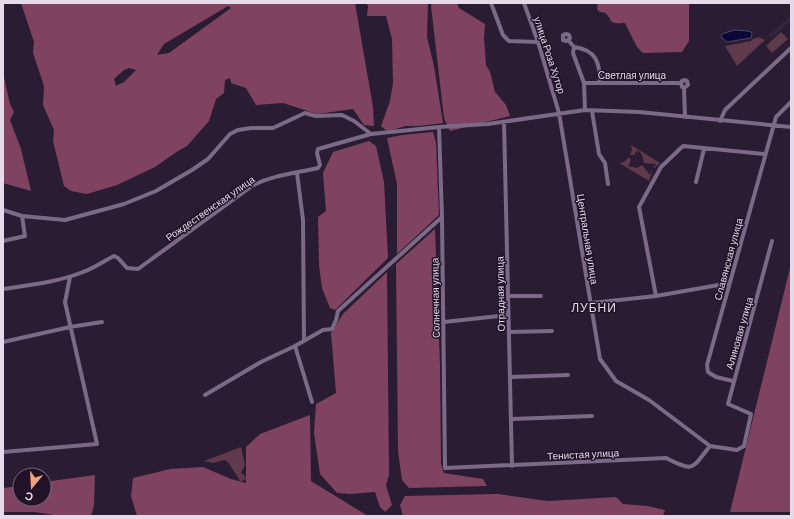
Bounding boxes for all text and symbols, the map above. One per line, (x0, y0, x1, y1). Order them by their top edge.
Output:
street label: улица Роза Хутор (532, 15, 568, 95)
street label: Светлая улица (598, 69, 667, 81)
street label: Рождественская улица (163, 173, 257, 243)
street label: Центральная улица (575, 193, 601, 285)
street label: Славянская улица (711, 216, 745, 302)
street label: Отрадная улица (493, 256, 507, 332)
street label: Солнечная улица (428, 257, 442, 338)
street label: Алиновая улица (723, 295, 755, 371)
district label: ЛУБНИ (571, 300, 617, 314)
street label: Тенистая улица (547, 446, 620, 462)
north arrow (12, 467, 52, 507)
text: С (23, 490, 35, 504)

